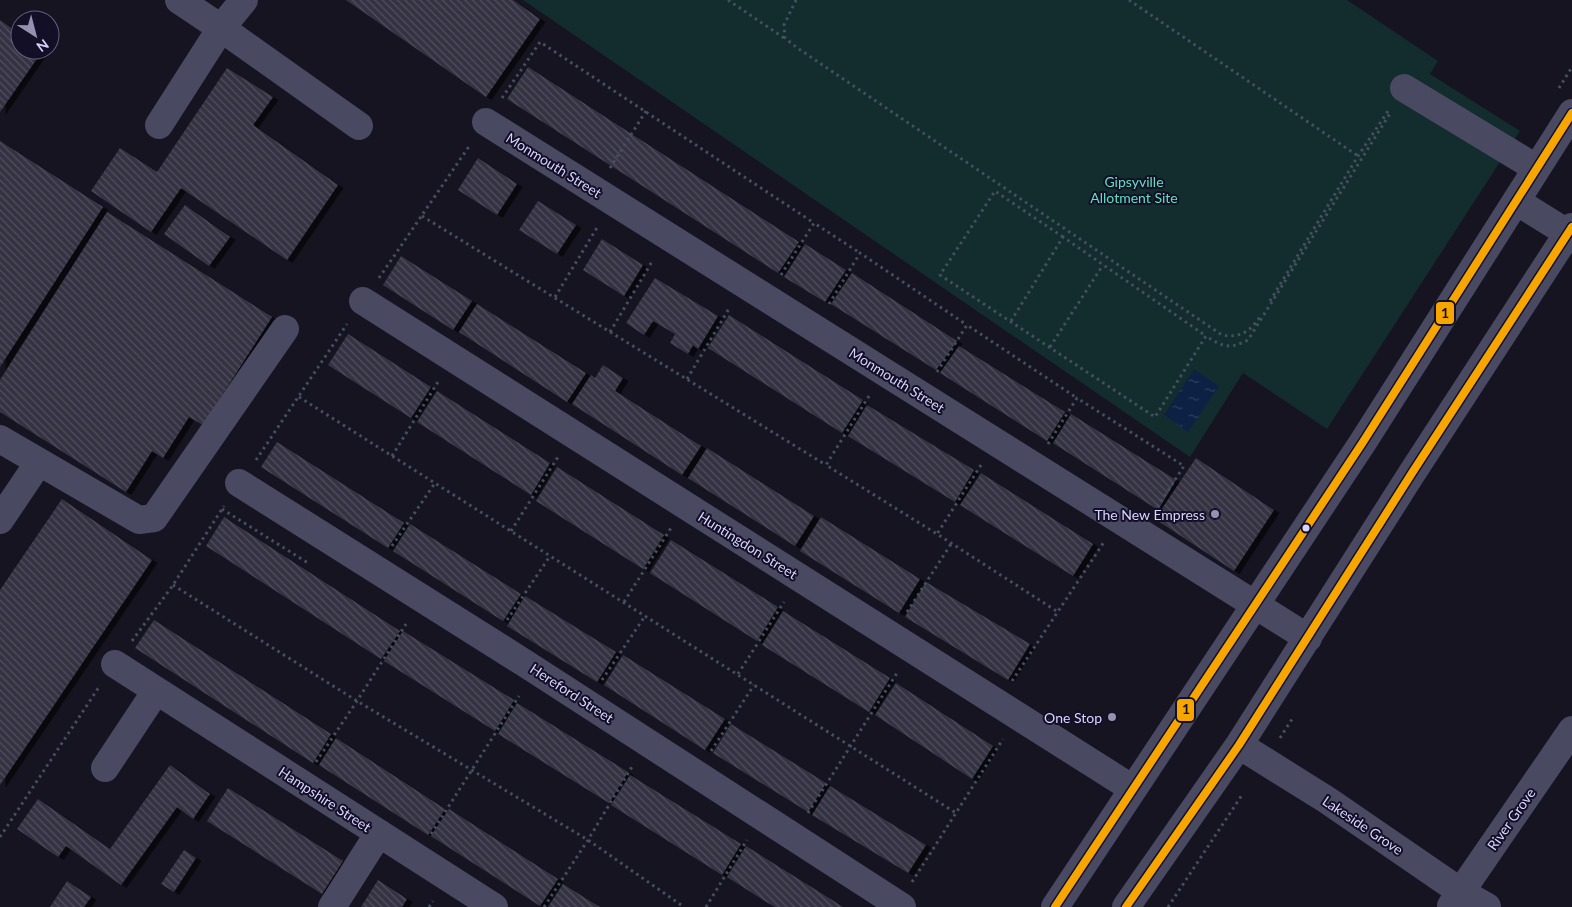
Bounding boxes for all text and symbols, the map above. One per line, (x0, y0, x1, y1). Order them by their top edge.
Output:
north arrow (10, 10, 60, 60)
text: N (34, 36, 52, 56)
street label: Monmouth Street (503, 129, 605, 201)
park label: Gipsyville Allotment Site (1090, 173, 1178, 206)
line badge: 1 (1435, 301, 1455, 325)
text: 1 (1441, 304, 1449, 321)
street label: Monmouth Street (846, 344, 948, 416)
place label: The New Empress (1094, 506, 1205, 523)
street label: Huntingdon Street (695, 508, 801, 582)
marker: The New Empress (1209, 508, 1221, 520)
unlabelled marker (1301, 523, 1311, 533)
street label: Hereford Street (527, 660, 617, 726)
line badge: 1 (1176, 698, 1195, 722)
text: 1 (1182, 700, 1190, 717)
place label: One Stop (1044, 709, 1102, 726)
marker: One Stop (1106, 711, 1118, 723)
street label: Hampshire Street (276, 763, 374, 835)
street label: River Grove (1483, 785, 1539, 853)
street label: Lakeside Grove (1319, 792, 1407, 858)

